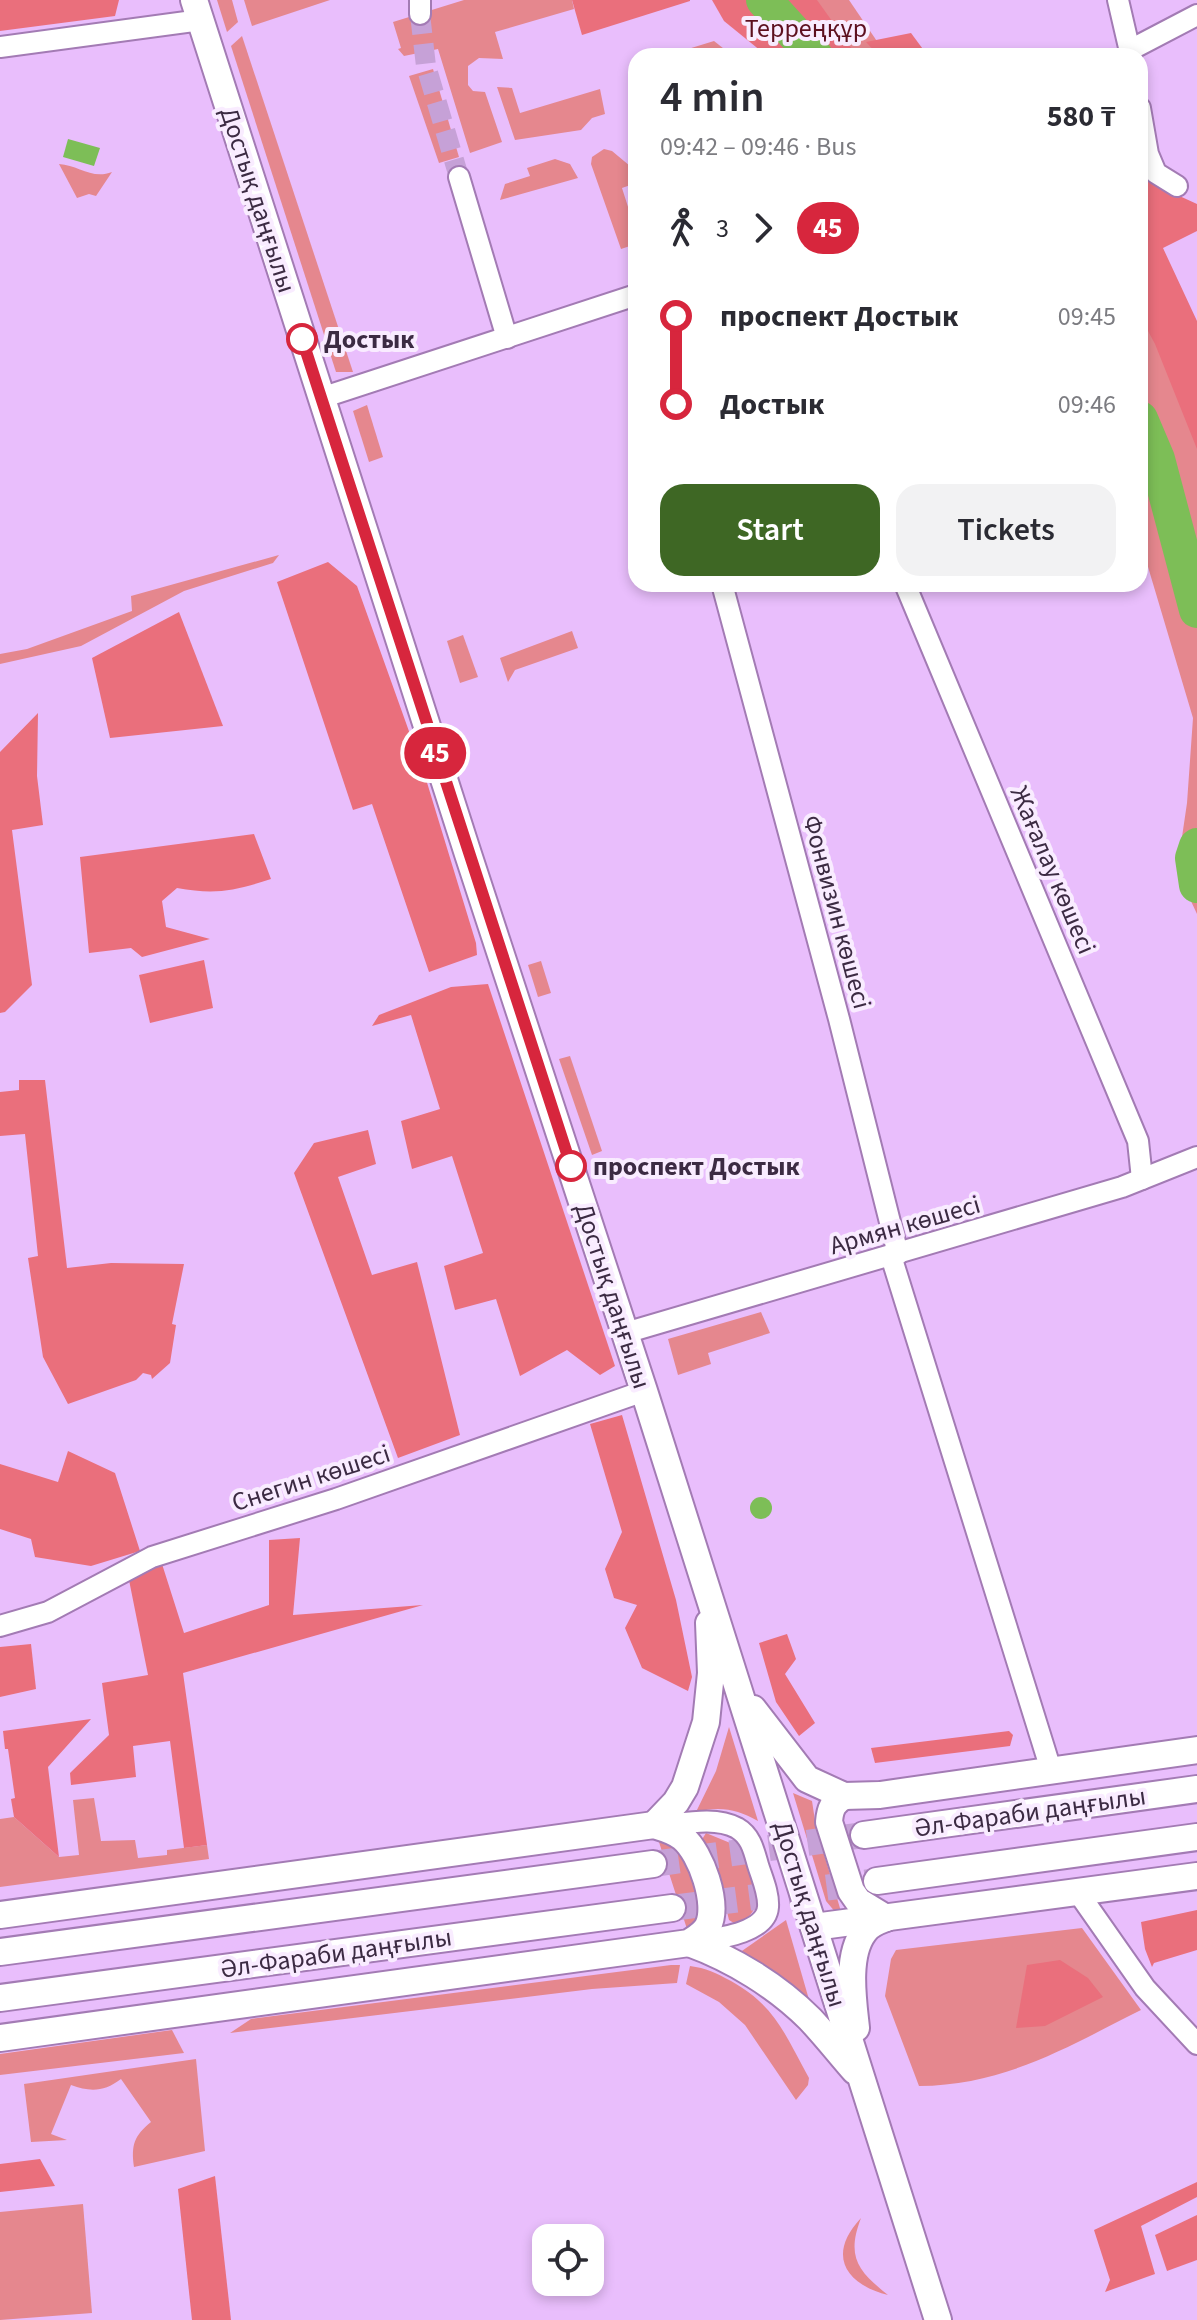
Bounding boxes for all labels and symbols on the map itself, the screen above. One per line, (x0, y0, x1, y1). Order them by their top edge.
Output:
park label: Терреңқұр (745, 10, 867, 47)
street label: Достық даңғылы (211, 102, 305, 298)
place label: Достык (324, 321, 415, 358)
marker: Достык (287, 324, 317, 354)
line badge: 45 (399, 727, 471, 779)
street label: Жағалау көшесі (1001, 780, 1105, 960)
street label: Фонвизин көшесі (793, 811, 881, 1013)
place label: проспект Достык (593, 1148, 801, 1185)
marker: проспект Достык (556, 1151, 586, 1181)
street label: Армян көшесі (825, 1186, 985, 1264)
street label: Достық даңғылы (566, 1198, 660, 1394)
street label: Снегин көшесі (227, 1435, 395, 1521)
street label: Әл-Фараби даңғылы (912, 1777, 1148, 1847)
street label: Достық даңғылы (764, 1816, 856, 2012)
street label: Әл-Фараби даңғылы (218, 1918, 454, 1988)

